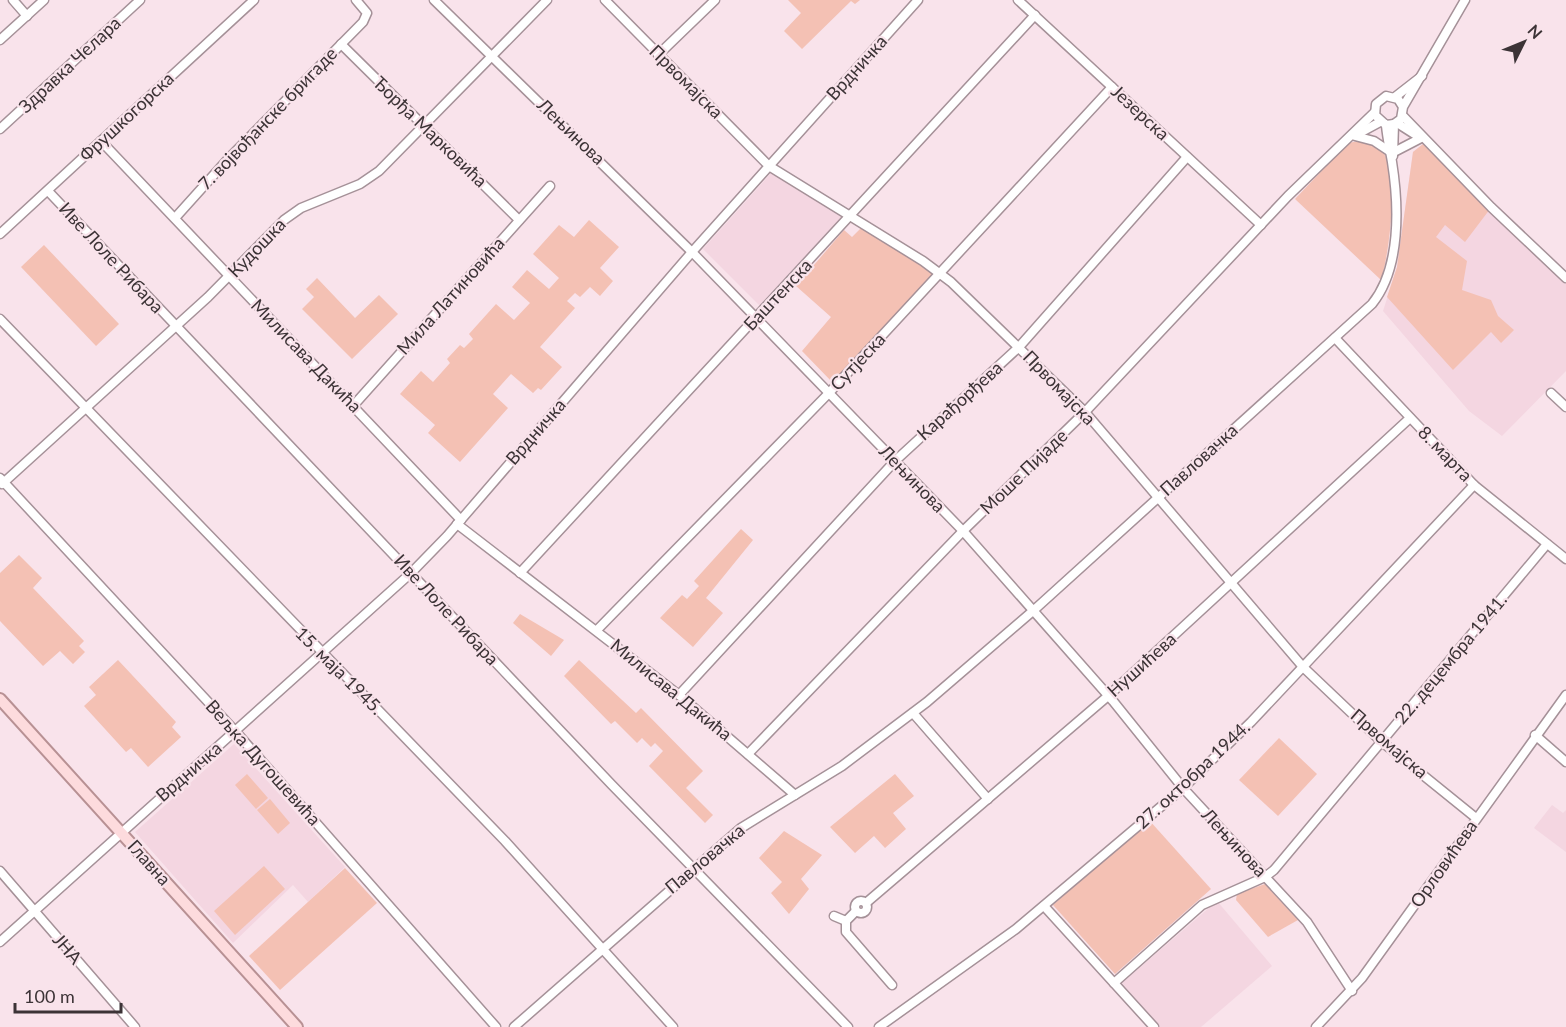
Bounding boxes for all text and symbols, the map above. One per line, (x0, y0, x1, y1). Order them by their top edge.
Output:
street label: Здравка Челара (14, 11, 125, 117)
north arrow (1494, 12, 1554, 72)
text: N (1524, 20, 1546, 42)
street label: Врдничка (821, 30, 891, 105)
street label: Првомајска (645, 40, 728, 123)
street label: 7. војвођанске бригаде (193, 42, 341, 194)
street label: Фрушкогорска (75, 67, 178, 166)
street label: Ђорђа Марковића (369, 71, 492, 191)
street label: Језерска (1107, 80, 1174, 145)
street label: Лењинова (533, 93, 610, 169)
street label: Иве Лоле Рибара (55, 197, 169, 317)
street label: Кудошка (223, 213, 290, 282)
street label: Мила Латиновића (392, 232, 509, 359)
street label: Баштенска (739, 254, 816, 335)
street label: Милисава Дакића (247, 294, 367, 417)
street label: Сутјеска (825, 328, 889, 395)
street label: Првомајска (1019, 345, 1101, 429)
street label: Карађорђева (912, 356, 1007, 444)
street label: Врдничка (501, 394, 570, 469)
street label: Павловачка (1155, 419, 1242, 500)
street label: 8. марта (1414, 421, 1478, 486)
street label: Моше Пијаде (975, 424, 1072, 518)
street label: Лењинова (874, 439, 950, 517)
street label: Иве Лоле Рибара (390, 549, 504, 669)
street label: 22. децембра 1941. (1389, 589, 1511, 728)
street label: 15. маја 1945. (291, 622, 388, 719)
street label: Нушићева (1102, 628, 1180, 701)
street label: Милисава Дакића (607, 634, 737, 745)
street label: Вељка Дугошевића (202, 695, 326, 830)
street label: Првомајска (1347, 704, 1433, 783)
street label: 27. октобра 1944. (1131, 716, 1254, 833)
street label: Врдничка (151, 737, 226, 806)
street label: Лењинова (1197, 803, 1272, 881)
street label: Орловићева (1405, 816, 1481, 911)
street label: Павловачка (660, 819, 749, 898)
street label: Главна (124, 835, 176, 890)
street label: ЈНА (48, 928, 88, 969)
scale bar (15, 976, 122, 1014)
text: 100 m (24, 985, 75, 1007)

